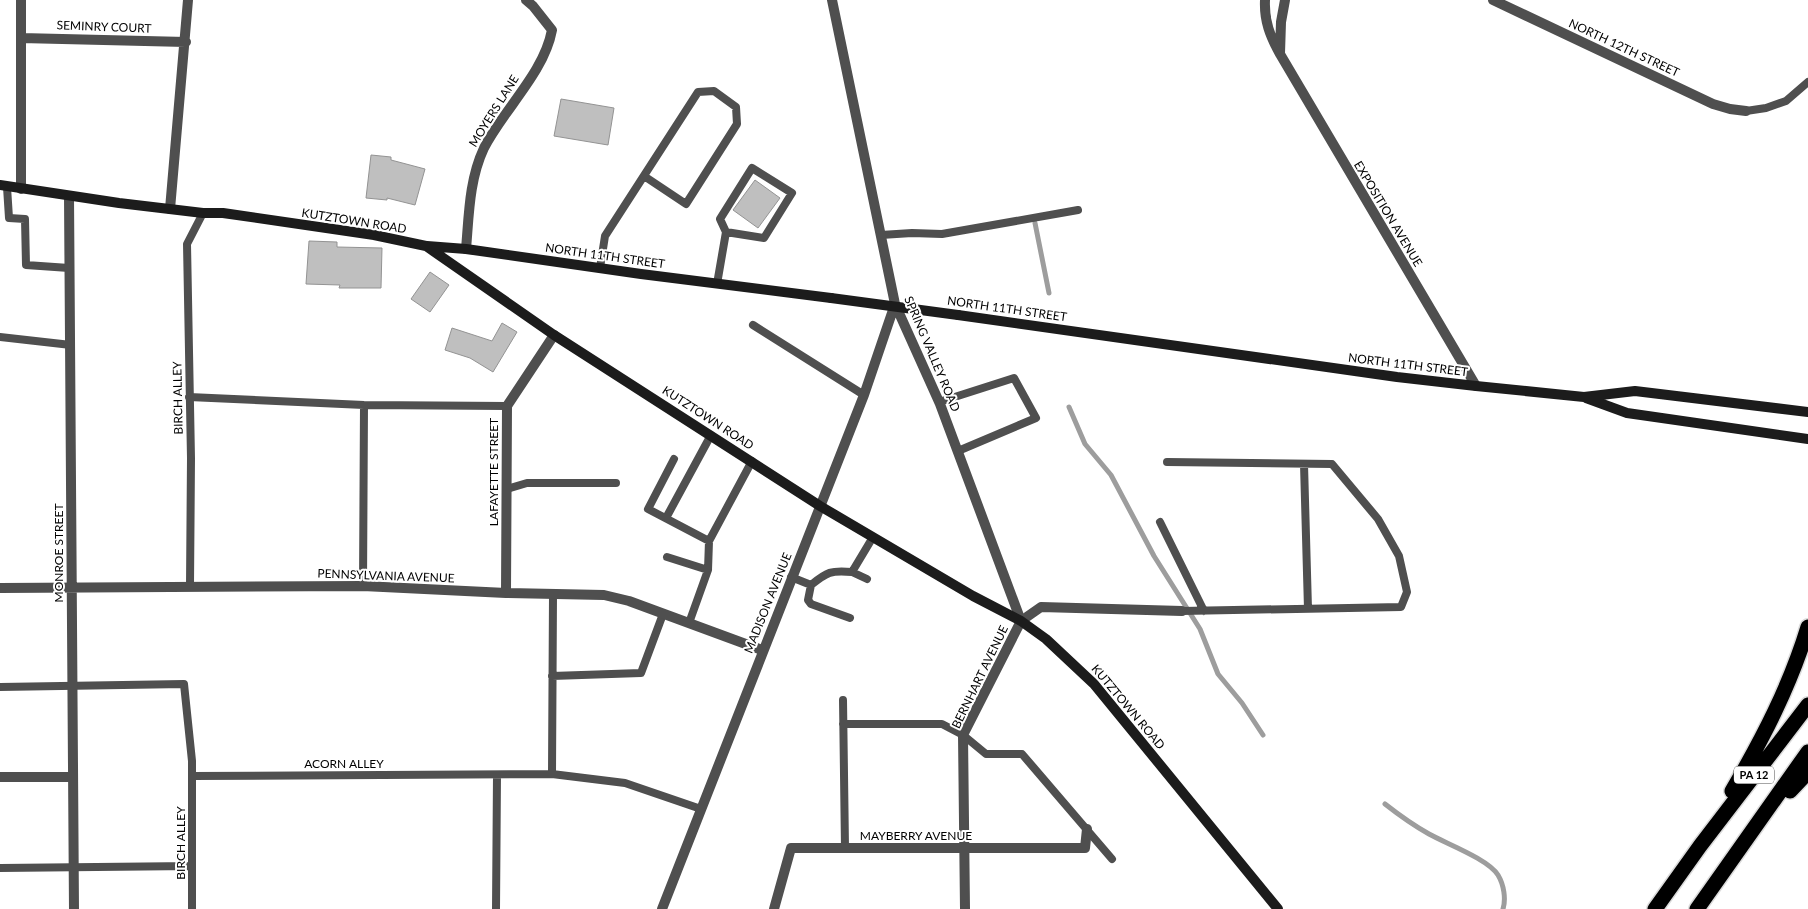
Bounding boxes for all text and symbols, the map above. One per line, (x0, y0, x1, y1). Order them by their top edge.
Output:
street label: NORTH 12TH STREET (1566, 15, 1682, 80)
street label: SEMINRY COURT (56, 17, 152, 36)
street label: MOYERS LANE (465, 72, 522, 150)
street label: EXPOSITION AVENUE (1351, 158, 1426, 269)
street label: KUTZTOWN ROAD (301, 205, 408, 236)
street label: NORTH 11TH STREET (544, 240, 666, 271)
street label: NORTH 11TH STREET (946, 293, 1068, 324)
street label: SPRING VALLEY ROAD (901, 294, 964, 414)
street label: NORTH 11TH STREET (1347, 350, 1469, 379)
street label: BIRCH ALLEY (169, 361, 186, 435)
street label: KUTZTOWN ROAD (660, 382, 757, 453)
street label: LAFAYETTE STREET (486, 418, 501, 526)
street label: MONROE STREET (51, 503, 66, 603)
street label: MADISON AVENUE (741, 550, 795, 655)
street label: PENNSYLVANIA AVENUE (317, 566, 455, 585)
street label: BERNHART AVENUE (948, 623, 1011, 731)
street label: KUTZTOWN ROAD (1089, 661, 1168, 752)
street label: ACORN ALLEY (304, 756, 384, 771)
road number: PA 12 (1734, 766, 1774, 784)
street label: BIRCH ALLEY (173, 806, 188, 880)
street label: MAYBERRY AVENUE (860, 828, 972, 843)

